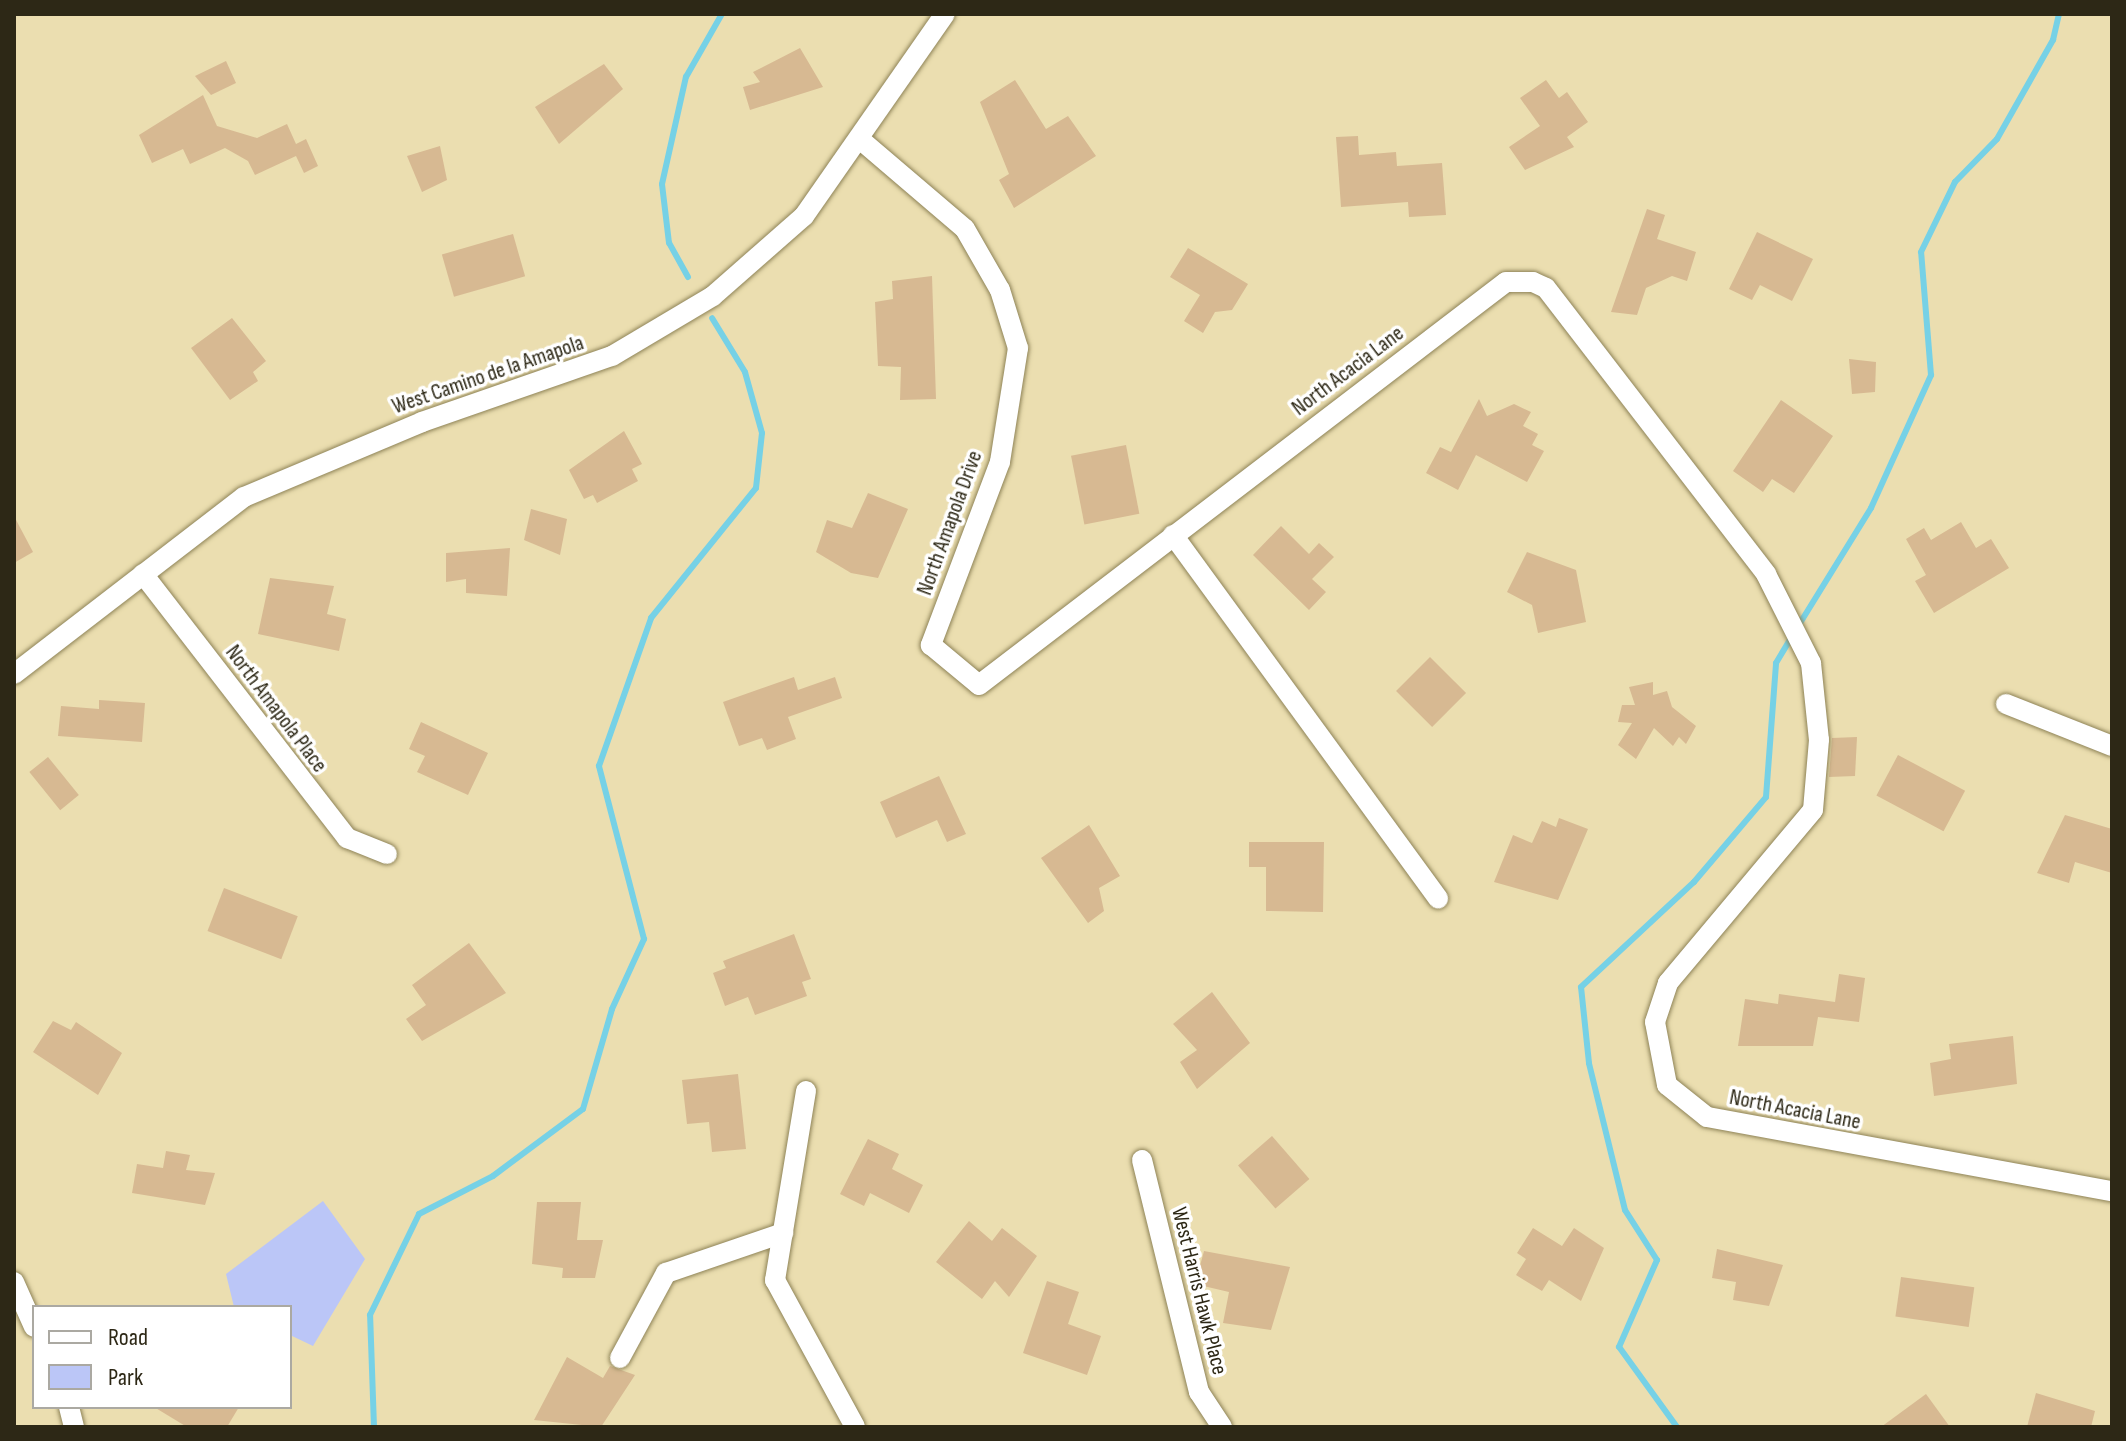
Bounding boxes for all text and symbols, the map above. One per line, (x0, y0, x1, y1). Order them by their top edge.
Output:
street label: North Acacia Lane (1287, 320, 1409, 422)
street label: West Camino de la Amapola (389, 330, 587, 420)
street label: North Amapola Drive (912, 447, 988, 599)
street label: North Amapola Place (220, 640, 332, 778)
street label: North Acacia Lane (1727, 1084, 1863, 1136)
street label: West Harris Hawk Place (1165, 1204, 1233, 1378)
legend (32, 1305, 292, 1409)
text: Road (108, 1323, 148, 1352)
text: Park (108, 1363, 143, 1392)

